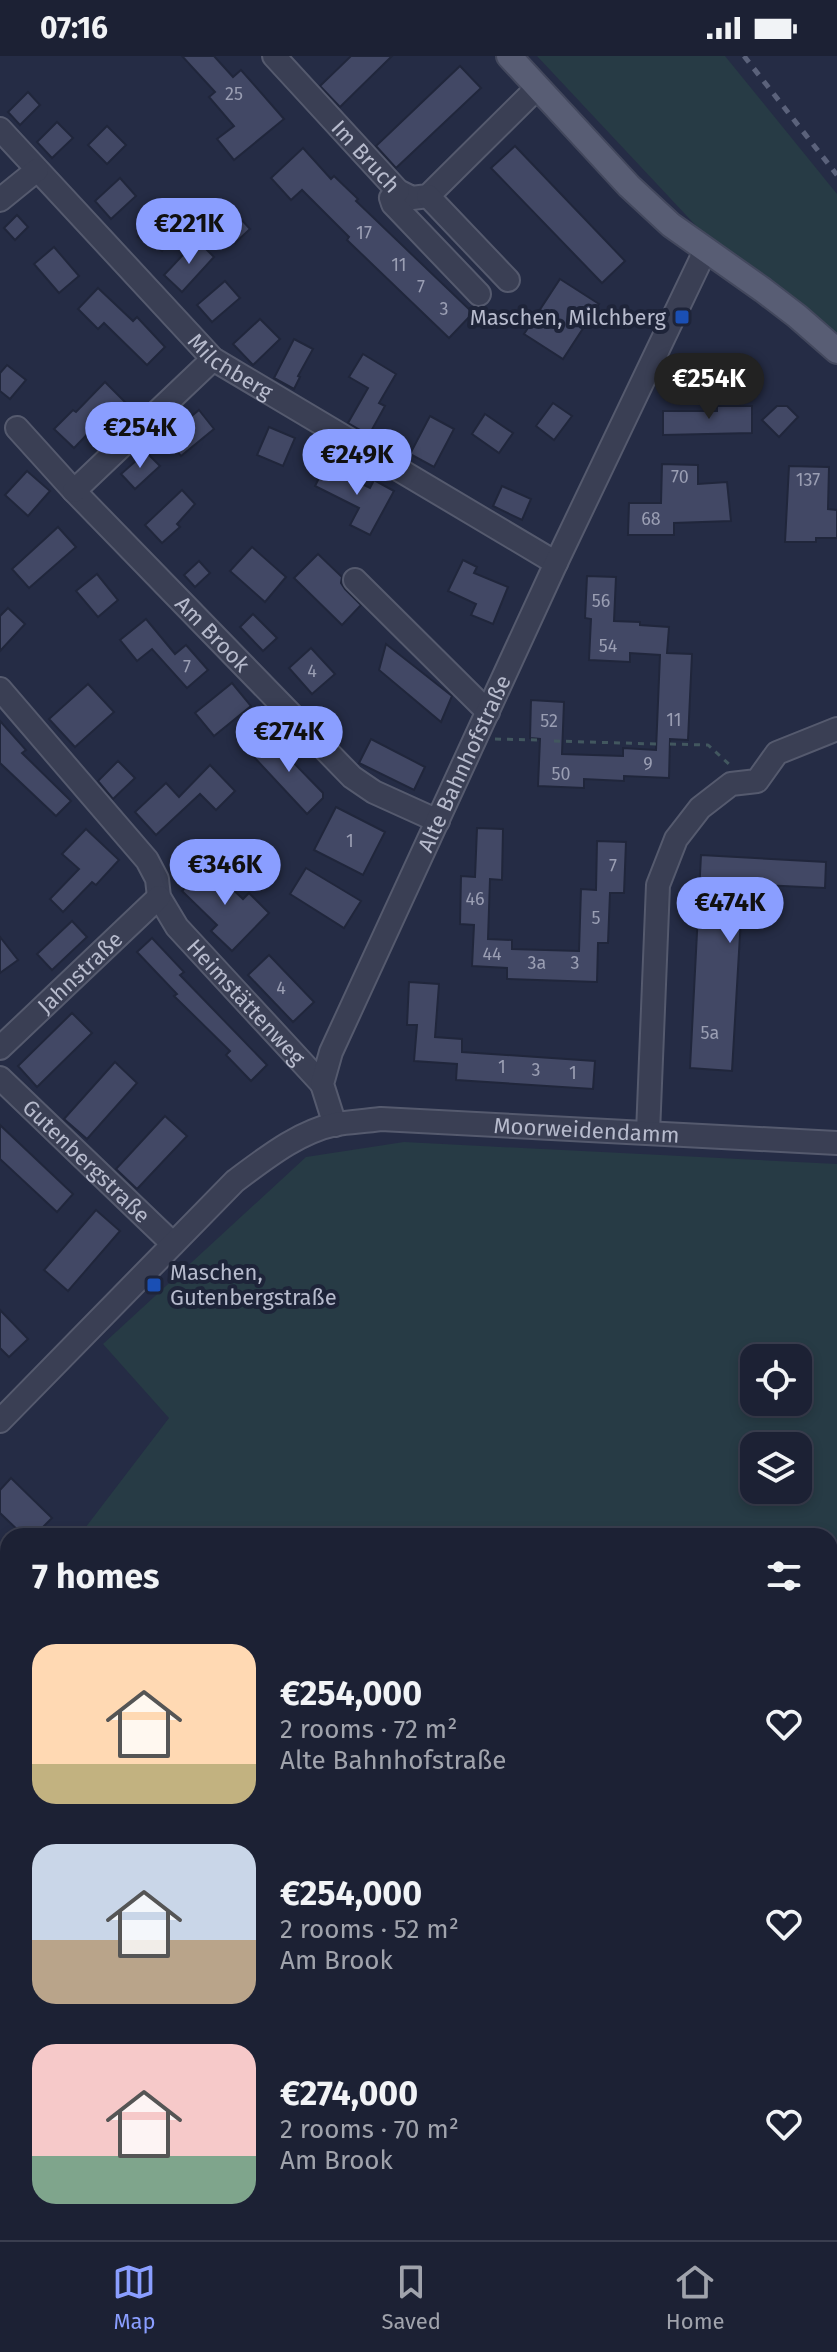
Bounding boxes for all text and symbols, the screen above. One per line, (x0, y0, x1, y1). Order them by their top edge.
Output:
text: 07:16 (40, 10, 108, 46)
house number: 25 (225, 83, 243, 105)
street label: Im Bruch (325, 114, 406, 199)
pin: €221K (133, 198, 245, 266)
text: €221K (154, 208, 224, 239)
house number: 17 (356, 222, 372, 244)
house number: 11 (391, 254, 407, 276)
house number: 7 (417, 276, 425, 298)
house number: 3 (440, 298, 448, 320)
place label: Maschen, Milchberg (470, 304, 667, 331)
marker: Maschen, Milchberg (673, 308, 691, 326)
street label: Milchberg (182, 328, 278, 406)
pin: €254K (653, 353, 765, 421)
text: €254K (672, 363, 746, 394)
pin: €254K (84, 402, 196, 470)
text: €254K (103, 412, 177, 443)
pin: €249K (301, 429, 413, 497)
text: €249K (321, 439, 393, 470)
house number: 70 (671, 466, 689, 488)
house number: 137 (796, 469, 820, 491)
house number: 68 (641, 508, 661, 530)
street label: Am Brook (169, 590, 256, 678)
house number: 56 (592, 590, 610, 612)
house number: 54 (599, 635, 618, 657)
house number: 7 (183, 656, 191, 678)
house number: 4 (307, 660, 317, 682)
street label: Alte Bahnhofstraße (412, 671, 517, 856)
pin: €274K (233, 706, 345, 774)
house number: 11 (666, 709, 682, 731)
house number: 52 (540, 710, 558, 732)
text: €274K (254, 716, 324, 747)
house number: 9 (643, 753, 653, 775)
house number: 50 (551, 763, 571, 785)
house number: 1 (346, 830, 354, 852)
pin: €346K (169, 839, 281, 907)
text: €346K (188, 849, 262, 880)
house number: 7 (609, 855, 617, 877)
pin: €474K (674, 877, 786, 945)
text: €474K (695, 887, 765, 918)
house number: 46 (465, 888, 485, 910)
house number: 5 (591, 907, 601, 929)
street label: Jahnstraße (32, 926, 128, 1019)
street label: Heimstättenweg (181, 934, 311, 1071)
house number: 44 (482, 943, 502, 965)
house number: 3a (528, 952, 546, 974)
house number: 3 (571, 952, 579, 974)
house number: 4 (276, 977, 286, 999)
house number: 5a (701, 1022, 719, 1044)
house number: 1 (498, 1056, 506, 1078)
house number: 3 (532, 1059, 540, 1081)
house number: 1 (569, 1062, 577, 1084)
street label: Gutenbergstraße (17, 1094, 156, 1229)
street label: Moorweidendamm (493, 1112, 680, 1149)
place label: Maschen, Gutenbergstraße (170, 1259, 337, 1311)
marker: Maschen, Gutenbergstraße (145, 1276, 163, 1294)
map controls (740, 1344, 812, 1504)
button: locate (740, 1344, 812, 1416)
button: layers (740, 1432, 812, 1504)
icon: filters (762, 1554, 806, 1598)
text: 7 homes (32, 1556, 159, 1597)
text: €254,000 (280, 1673, 422, 1714)
icon: home (96, 1676, 192, 1772)
icon: heart (762, 1702, 806, 1746)
text: 2 rooms · 72 m² (280, 1714, 457, 1745)
text: Alte Bahnhofstraße (280, 1745, 506, 1776)
text: €254,000 (280, 1873, 422, 1914)
icon: home (96, 1876, 192, 1972)
icon: heart (762, 1902, 806, 1946)
text: 2 rooms · 52 m² (280, 1914, 459, 1945)
text: Am Brook (280, 1945, 393, 1976)
text: €274,000 (280, 2073, 418, 2114)
icon: home (96, 2076, 192, 2172)
icon: heart (762, 2102, 806, 2146)
text: 2 rooms · 70 m² (280, 2114, 459, 2145)
text: Am Brook (280, 2145, 393, 2176)
tab: Map (112, 2260, 156, 2335)
tab: Saved (381, 2260, 441, 2335)
tab: Home (666, 2260, 725, 2335)

